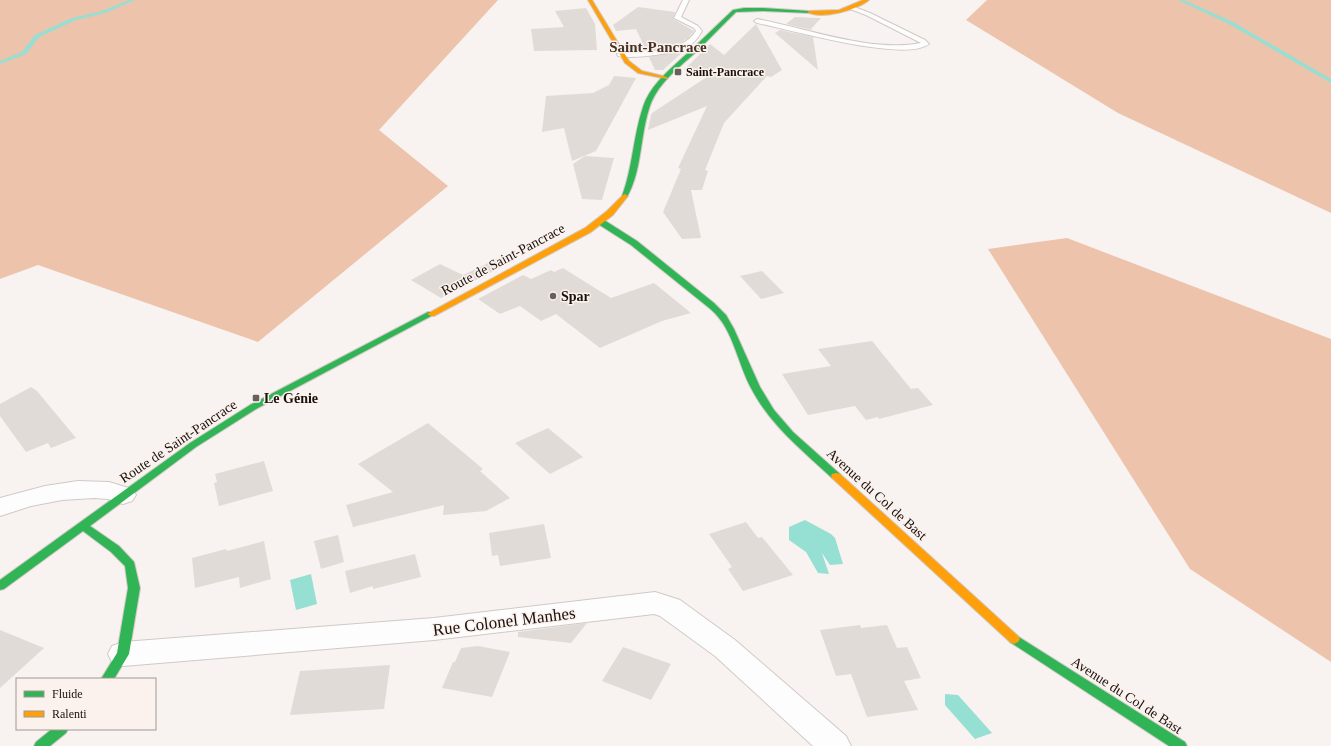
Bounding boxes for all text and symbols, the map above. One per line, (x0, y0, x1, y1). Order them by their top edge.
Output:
district label: Saint-Pancrace (609, 39, 707, 55)
place label: Saint-Pancrace (686, 65, 765, 79)
marker: Saint-Pancrace (673, 67, 683, 77)
street label: Route de Saint-Pancrace (439, 221, 568, 298)
place label: Spar (561, 289, 590, 304)
marker: Spar (548, 291, 558, 301)
place label: Le Génie (264, 391, 318, 406)
marker: Le Génie (251, 393, 261, 403)
street label: Route de Saint-Pancrace (117, 397, 240, 486)
street label: Avenue du Col de Bast (824, 446, 930, 543)
street label: Rue Colonel Manhes (432, 603, 576, 640)
street label: Avenue du Col de Bast (1069, 654, 1185, 737)
legend (16, 678, 156, 730)
text: Fluide (52, 687, 83, 701)
text: Ralenti (52, 707, 87, 721)

